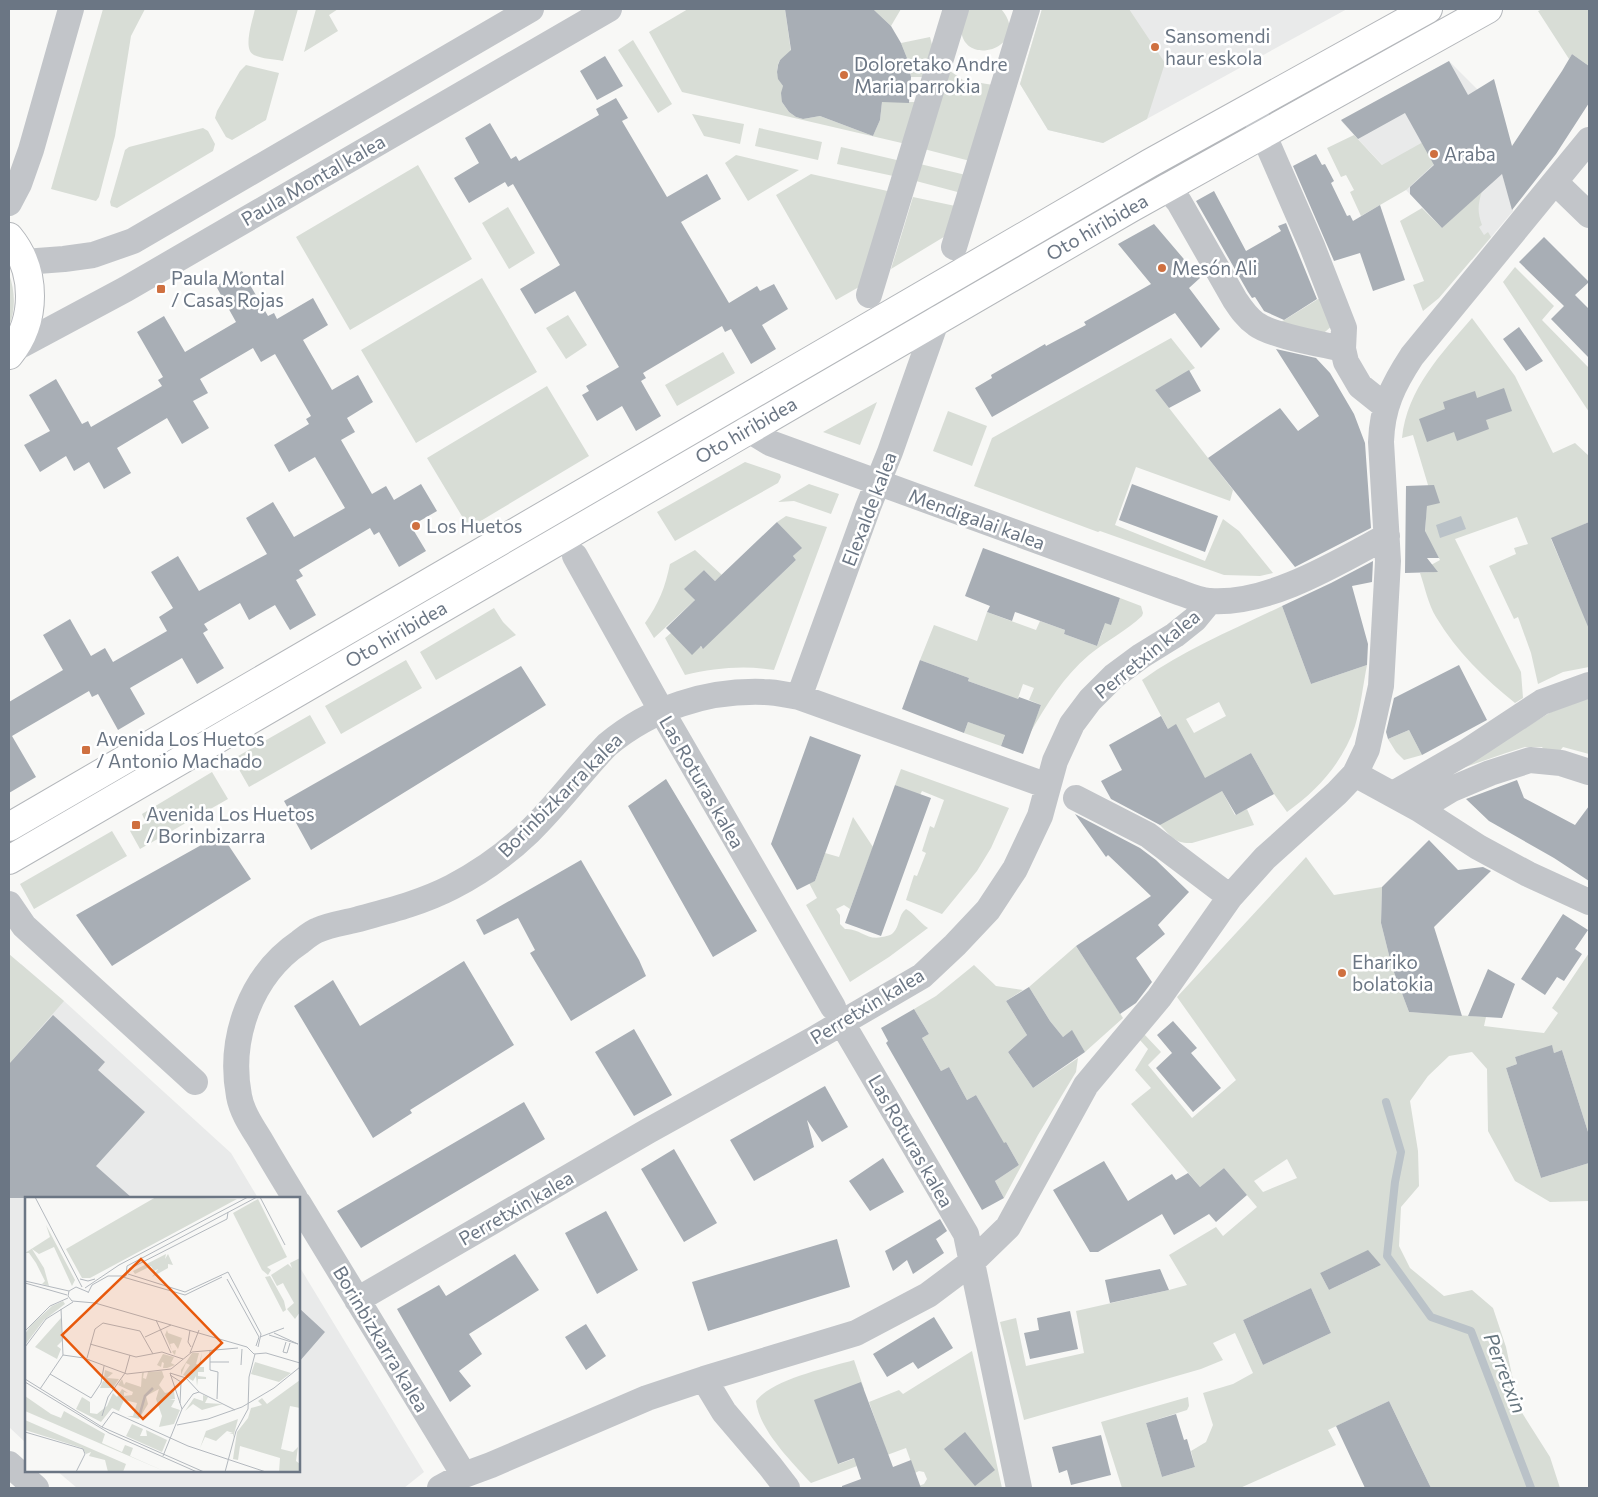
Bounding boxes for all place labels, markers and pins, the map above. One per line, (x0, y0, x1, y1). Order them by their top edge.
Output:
place label: Sansomendi haur eskola (1165, 24, 1270, 69)
marker: Sansomendi haur eskola (1149, 41, 1161, 53)
place label: Doloretako Andre Maria parrokia (854, 52, 1008, 97)
marker: Doloretako Andre Maria parrokia (838, 69, 850, 81)
place label: Araba (1444, 142, 1496, 165)
marker: Araba (1428, 148, 1440, 160)
place label: Mesón Ali (1172, 256, 1258, 279)
marker: Mesón Ali (1156, 262, 1168, 274)
place label: Paula Montal / Casas Rojas (171, 266, 285, 311)
marker: Paula Montal / Casas Rojas (155, 283, 167, 295)
place label: Los Huetos (426, 514, 523, 537)
marker: Los Huetos (410, 520, 422, 532)
place label: Avenida Los Huetos / Antonio Machado (96, 727, 265, 772)
marker: Avenida Los Huetos / Antonio Machado (80, 744, 92, 756)
place label: Avenida Los Huetos / Borinbizarra (146, 802, 315, 847)
marker: Avenida Los Huetos / Borinbizarra (130, 819, 142, 831)
place label: Ehariko bolatokia (1352, 950, 1433, 995)
marker: Ehariko bolatokia (1336, 967, 1348, 979)

